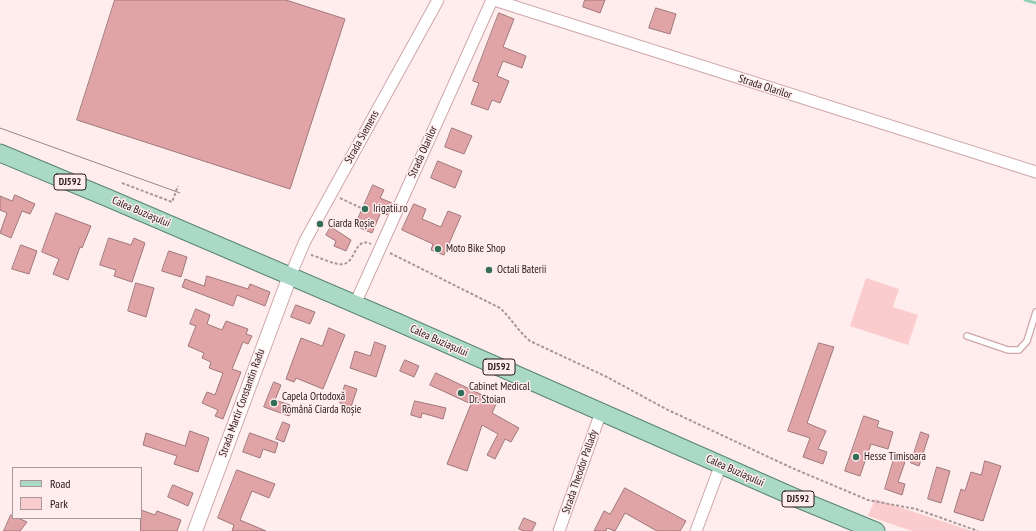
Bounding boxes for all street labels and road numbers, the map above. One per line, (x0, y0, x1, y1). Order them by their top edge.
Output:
street label: Strada Olarilor (737, 72, 793, 102)
street label: Strada Siemens (342, 108, 382, 166)
street label: Strada Olarilor (406, 124, 440, 180)
road number: DJ592 (54, 174, 86, 190)
street label: Calea Buziașului (110, 194, 172, 230)
street label: Calea Buziașului (408, 322, 470, 360)
street label: Strada Martir Constantin Radu (216, 347, 268, 459)
road number: DJ592 (483, 359, 515, 375)
street label: Strada Theodor Pallady (559, 428, 601, 516)
street label: Calea Buziașului (704, 452, 766, 490)
road number: DJ592 (782, 491, 814, 507)

